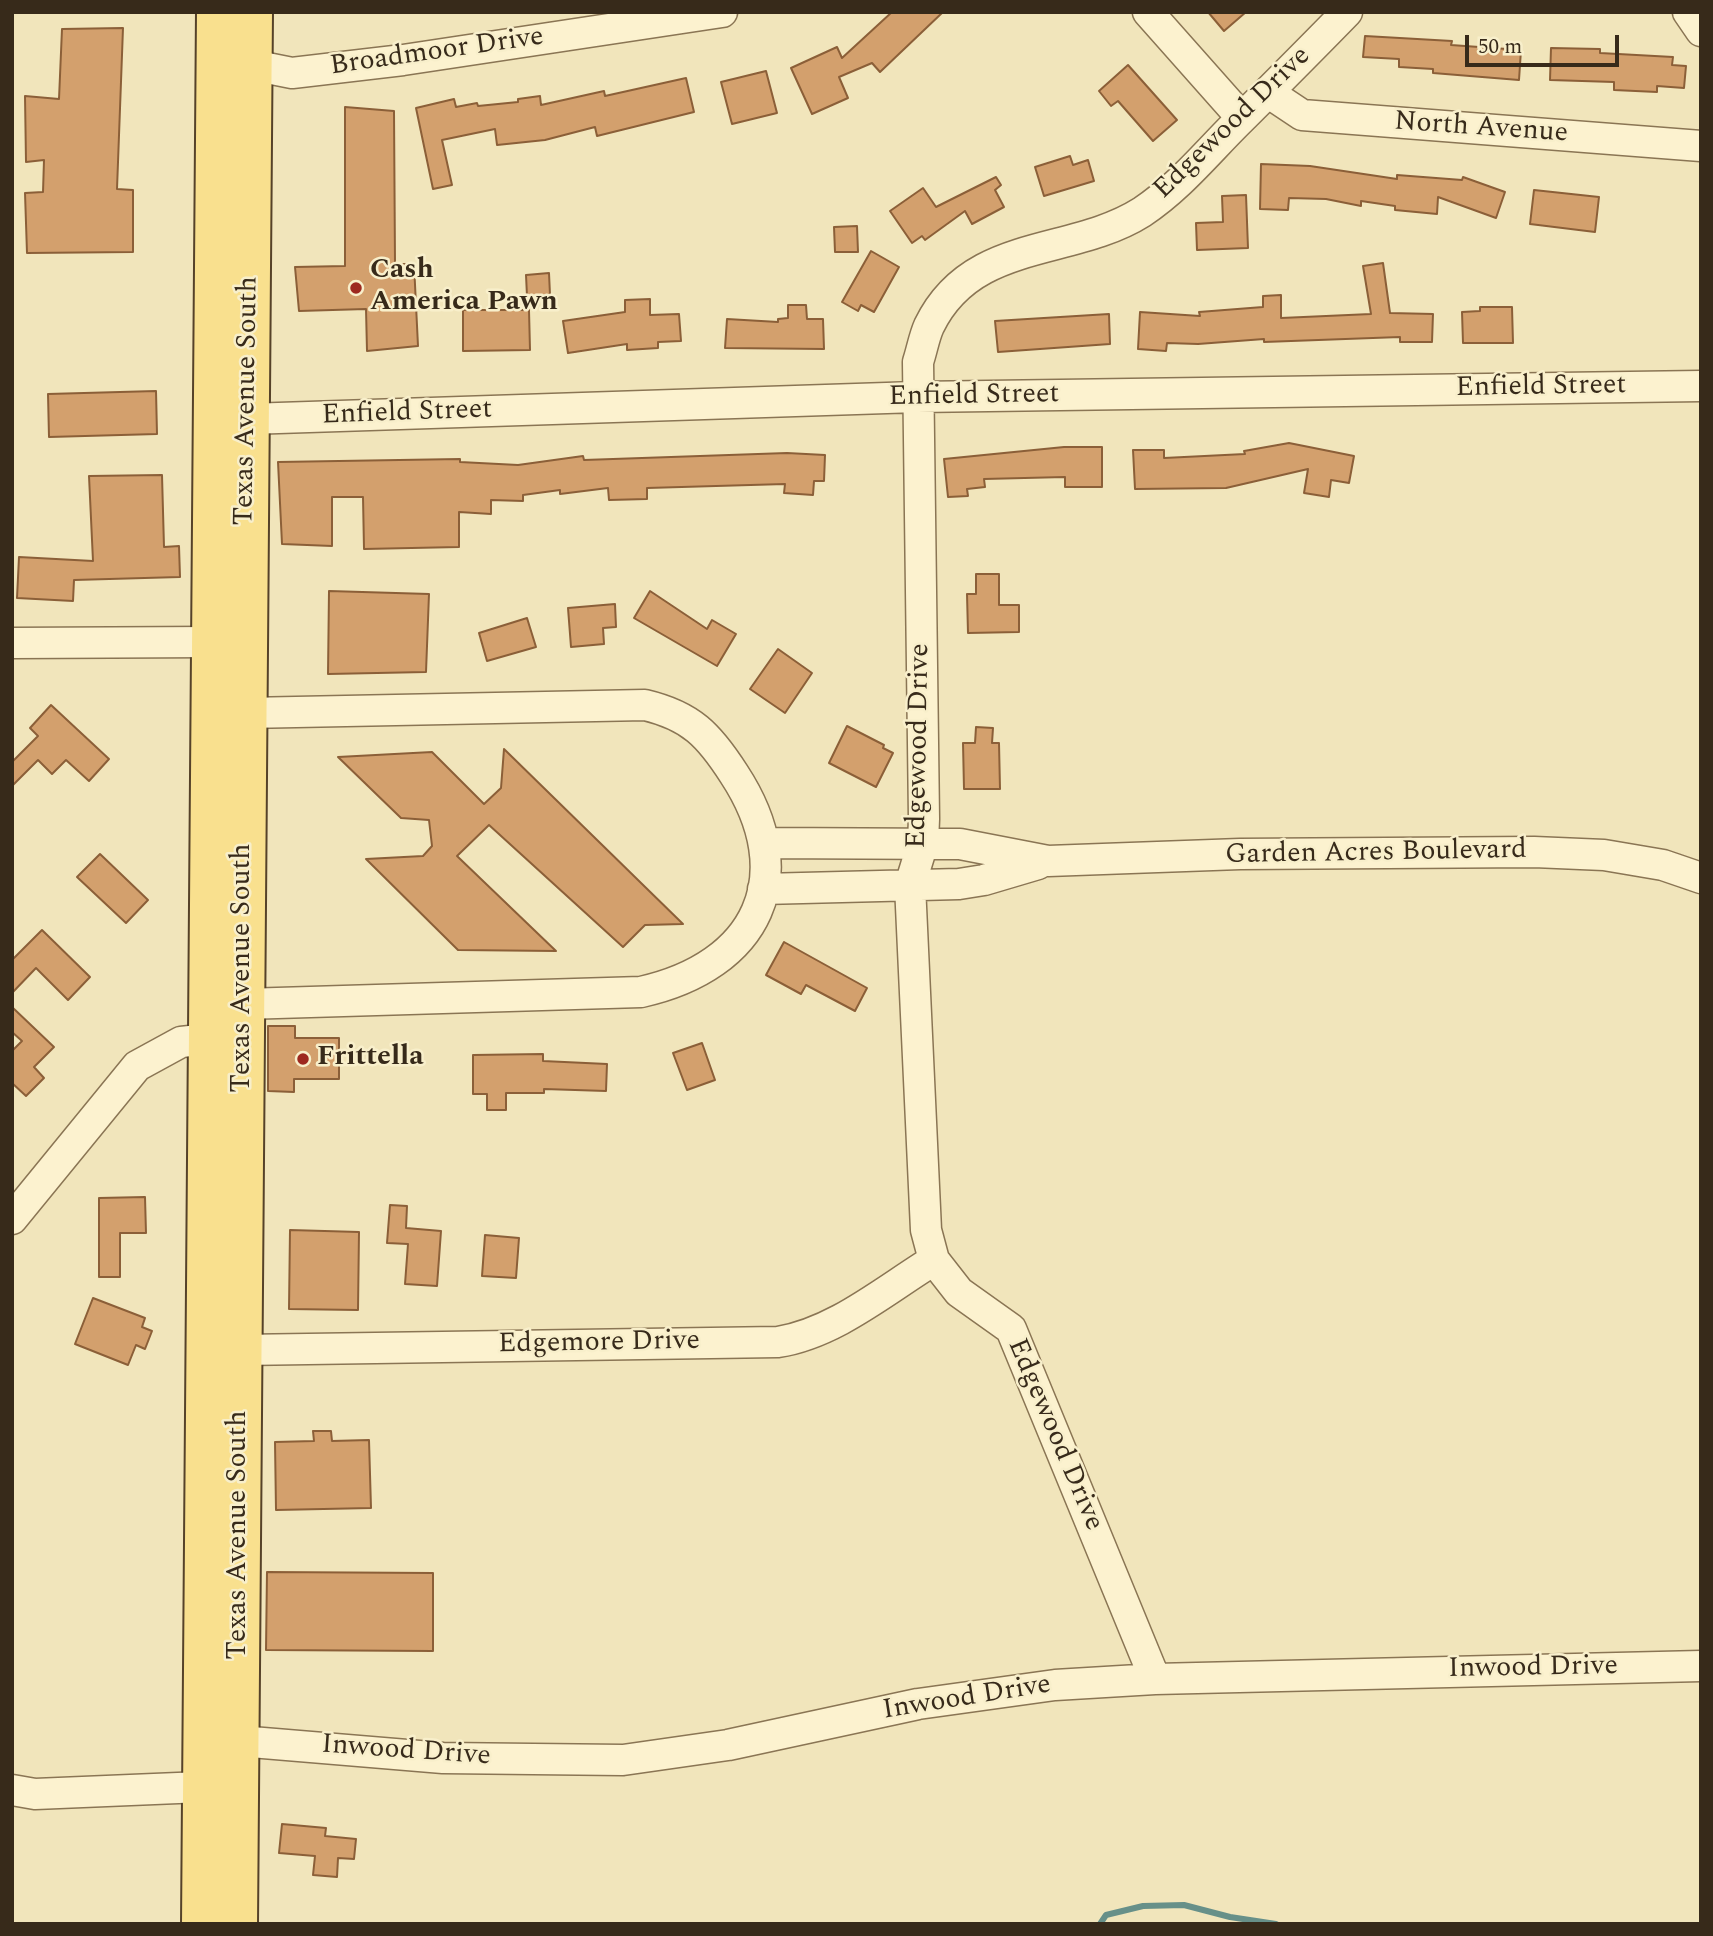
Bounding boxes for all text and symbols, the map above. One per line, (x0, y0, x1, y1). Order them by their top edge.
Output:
street label: Broadmoor Drive (328, 21, 546, 85)
scale bar (1468, 21, 1622, 65)
text: 50 m (1478, 31, 1522, 63)
street label: Edgewood Drive (1147, 41, 1319, 207)
street label: North Avenue (1393, 106, 1569, 152)
place label: Cash America Pawn (370, 255, 558, 321)
street label: Texas Avenue South (229, 276, 267, 526)
marker: Cash America Pawn (348, 280, 364, 296)
street label: Enfield Street (1455, 370, 1627, 406)
street label: Enfield Street (888, 379, 1060, 415)
street label: Enfield Street (321, 394, 493, 434)
street label: Edgewood Drive (901, 643, 939, 849)
street label: Garden Acres Boulevard (1225, 835, 1527, 873)
street label: Texas Avenue South (227, 843, 261, 1093)
place label: Frittella (317, 1042, 424, 1076)
marker: Frittella (295, 1051, 311, 1067)
street label: Edgemore Drive (498, 1325, 700, 1363)
street label: Edgewood Drive (998, 1334, 1110, 1536)
street label: Texas Avenue South (223, 1410, 257, 1660)
street label: Inwood Drive (1448, 1651, 1618, 1687)
street label: Inwood Drive (881, 1669, 1053, 1729)
street label: Inwood Drive (320, 1729, 492, 1775)

